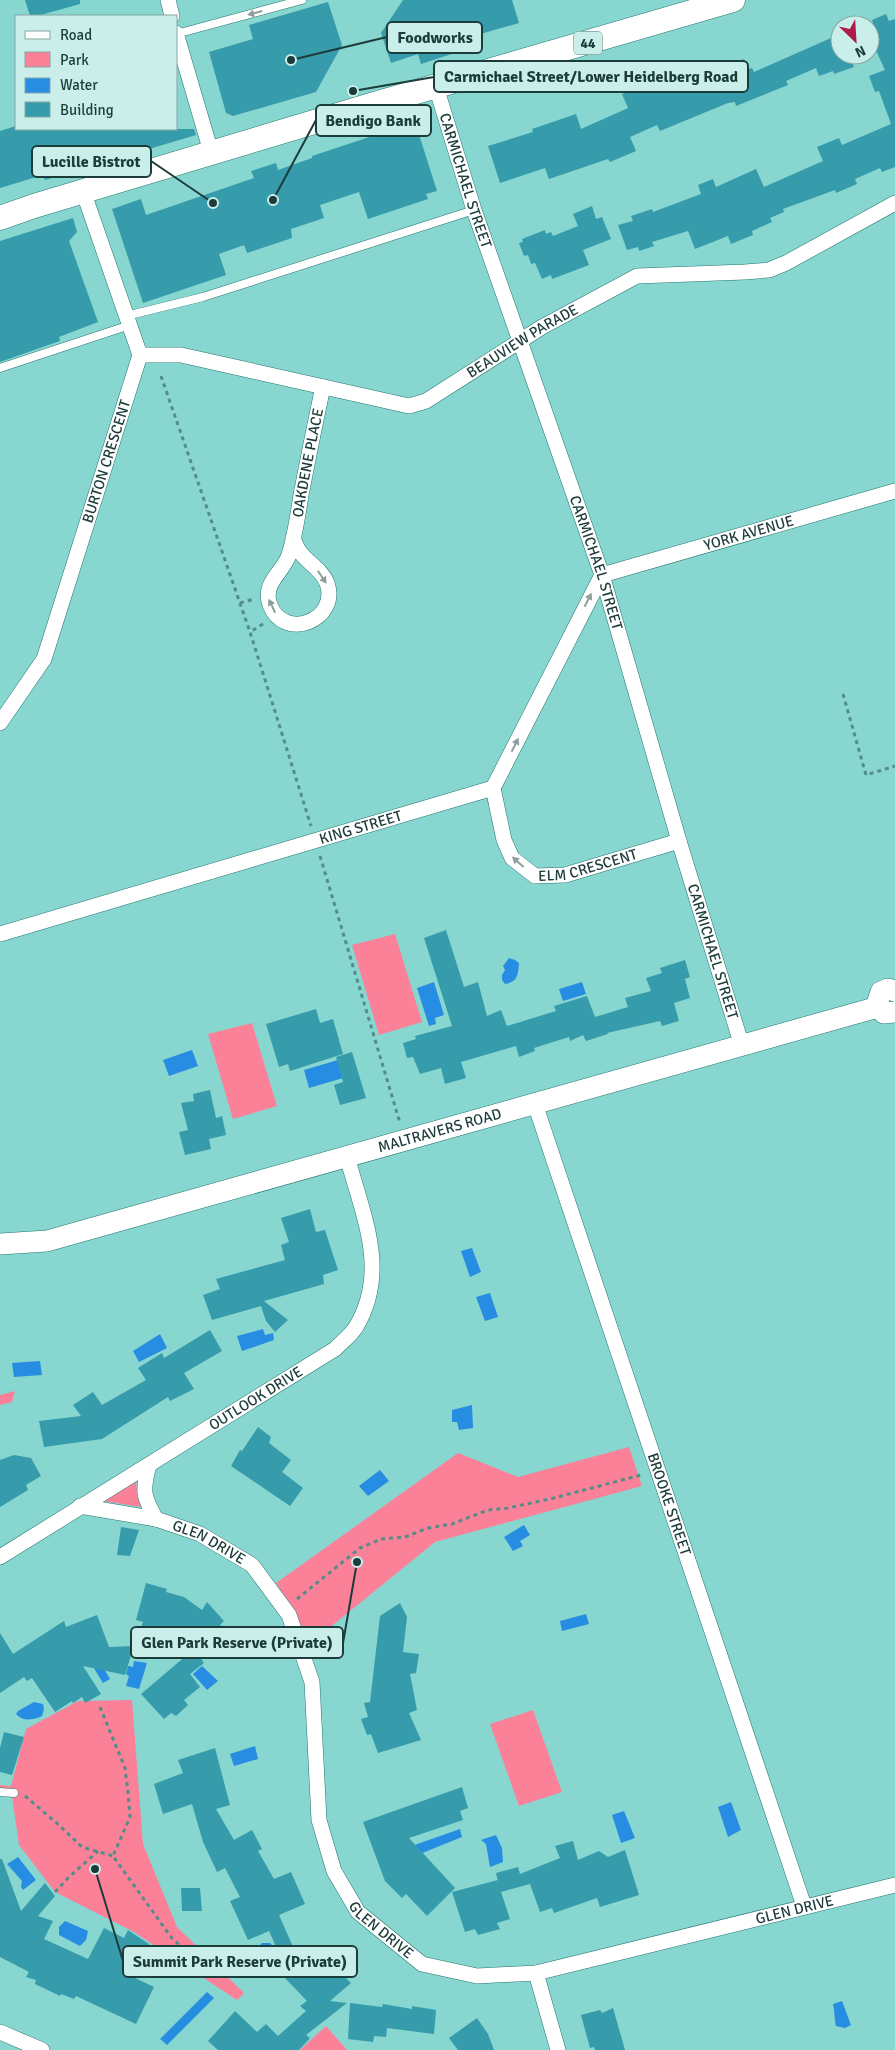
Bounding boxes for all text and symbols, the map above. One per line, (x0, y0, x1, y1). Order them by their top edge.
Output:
one-way arrow (247, 9, 262, 17)
legend (15, 15, 178, 130)
north arrow (830, 15, 880, 65)
callout: Foodworks (387, 22, 482, 53)
text: Road (60, 26, 92, 44)
text: Foodworks (397, 28, 473, 48)
road number: 44 (574, 32, 602, 54)
text: N (852, 42, 868, 61)
text: Park (60, 51, 89, 69)
callout: Carmichael Street/Lower Heidelberg Road (434, 61, 748, 92)
text: Carmichael Street/Lower Heidelberg Road (444, 67, 738, 87)
text: Water (60, 76, 98, 94)
text: Building (60, 101, 114, 119)
callout: Bendigo Bank (316, 105, 431, 136)
text: Bendigo Bank (325, 111, 421, 131)
street label: CARMICHAEL STREET (436, 111, 496, 251)
callout: Lucille Bistrot (32, 146, 151, 177)
text: Lucille Bistrot (42, 152, 140, 172)
street label: BEAUVIEW PARADE (463, 300, 581, 382)
street label: BURTON CRESCENT (79, 397, 135, 525)
street label: OAKDENE PLACE (289, 407, 327, 519)
street label: CARMICHAEL STREET (566, 493, 627, 633)
street label: YORK AVENUE (702, 512, 796, 554)
one-way arrow (317, 570, 327, 583)
one-way arrow (584, 592, 592, 607)
one-way arrow (267, 599, 275, 613)
one-way arrow (511, 738, 519, 752)
street label: KING STREET (317, 806, 405, 848)
street label: ELM CRESCENT (538, 845, 640, 885)
one-way arrow (511, 856, 524, 867)
street label: CARMICHAEL STREET (684, 882, 742, 1022)
street label: MALTRAVERS ROAD (376, 1104, 503, 1156)
street label: OUTLOOK DRIVE (206, 1362, 306, 1434)
street label: BROOKE STREET (644, 1450, 695, 1558)
street label: GLEN DRIVE (170, 1516, 249, 1568)
callout: Glen Park Reserve (Private) (131, 1627, 343, 1658)
text: Glen Park Reserve (Private) (141, 1633, 333, 1653)
street label: GLEN DRIVE (754, 1891, 835, 1928)
street label: GLEN DRIVE (345, 1898, 417, 1962)
callout: Summit Park Reserve (Private) (123, 1946, 357, 1977)
text: Summit Park Reserve (Private) (133, 1952, 347, 1972)

